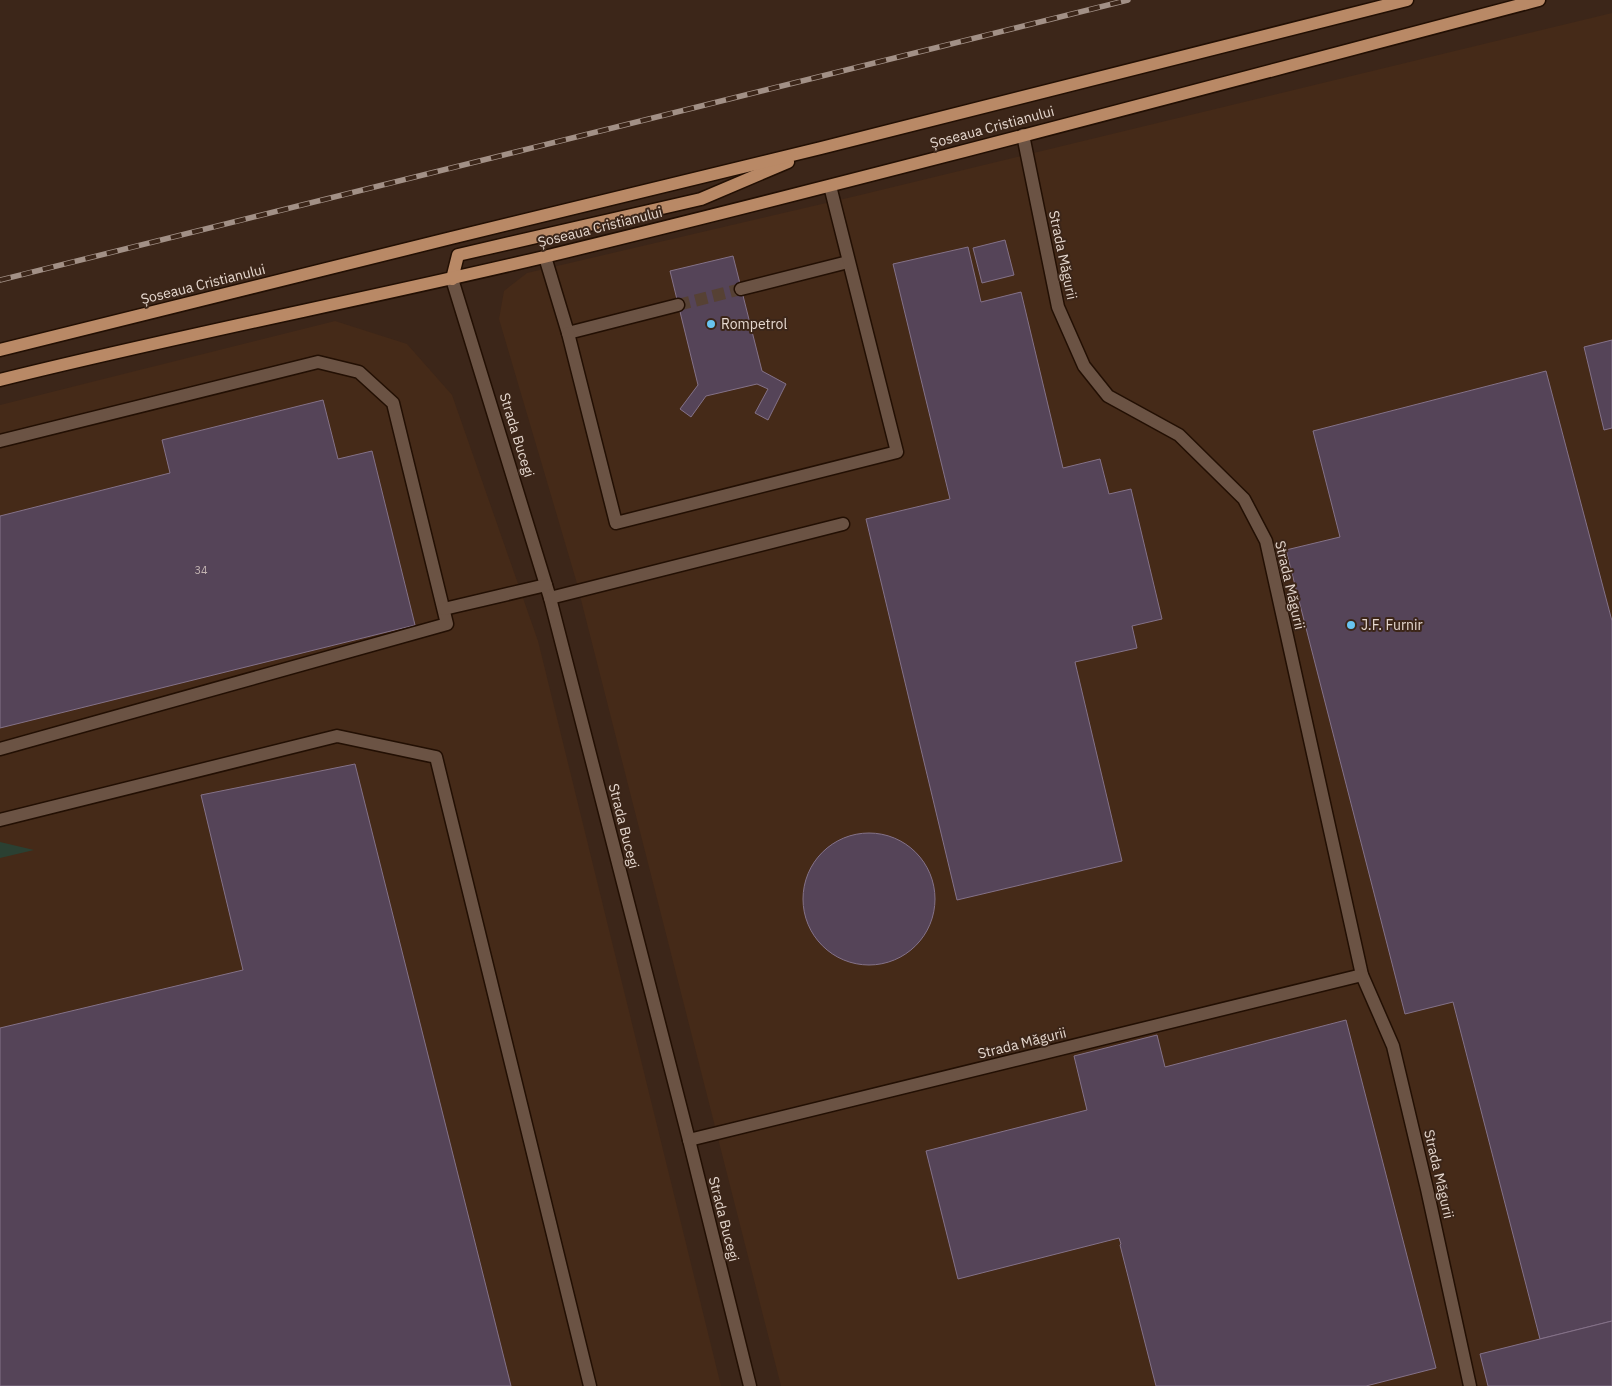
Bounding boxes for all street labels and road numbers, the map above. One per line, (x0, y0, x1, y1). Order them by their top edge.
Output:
street label: Șoseaua Cristianului (928, 102, 1056, 152)
street label: Șoseaua Cristianului (536, 203, 664, 251)
street label: Strada Măgurii (1045, 209, 1081, 301)
street label: Șoseaua Cristianului (139, 260, 267, 308)
street label: Strada Bucegi (496, 391, 538, 479)
street label: Strada Măgurii (1271, 539, 1309, 631)
street label: Strada Bucegi (605, 782, 643, 870)
street label: Strada Măgurii (976, 1023, 1068, 1063)
street label: Strada Măgurii (1420, 1128, 1458, 1220)
street label: Strada Bucegi (705, 1175, 743, 1263)

